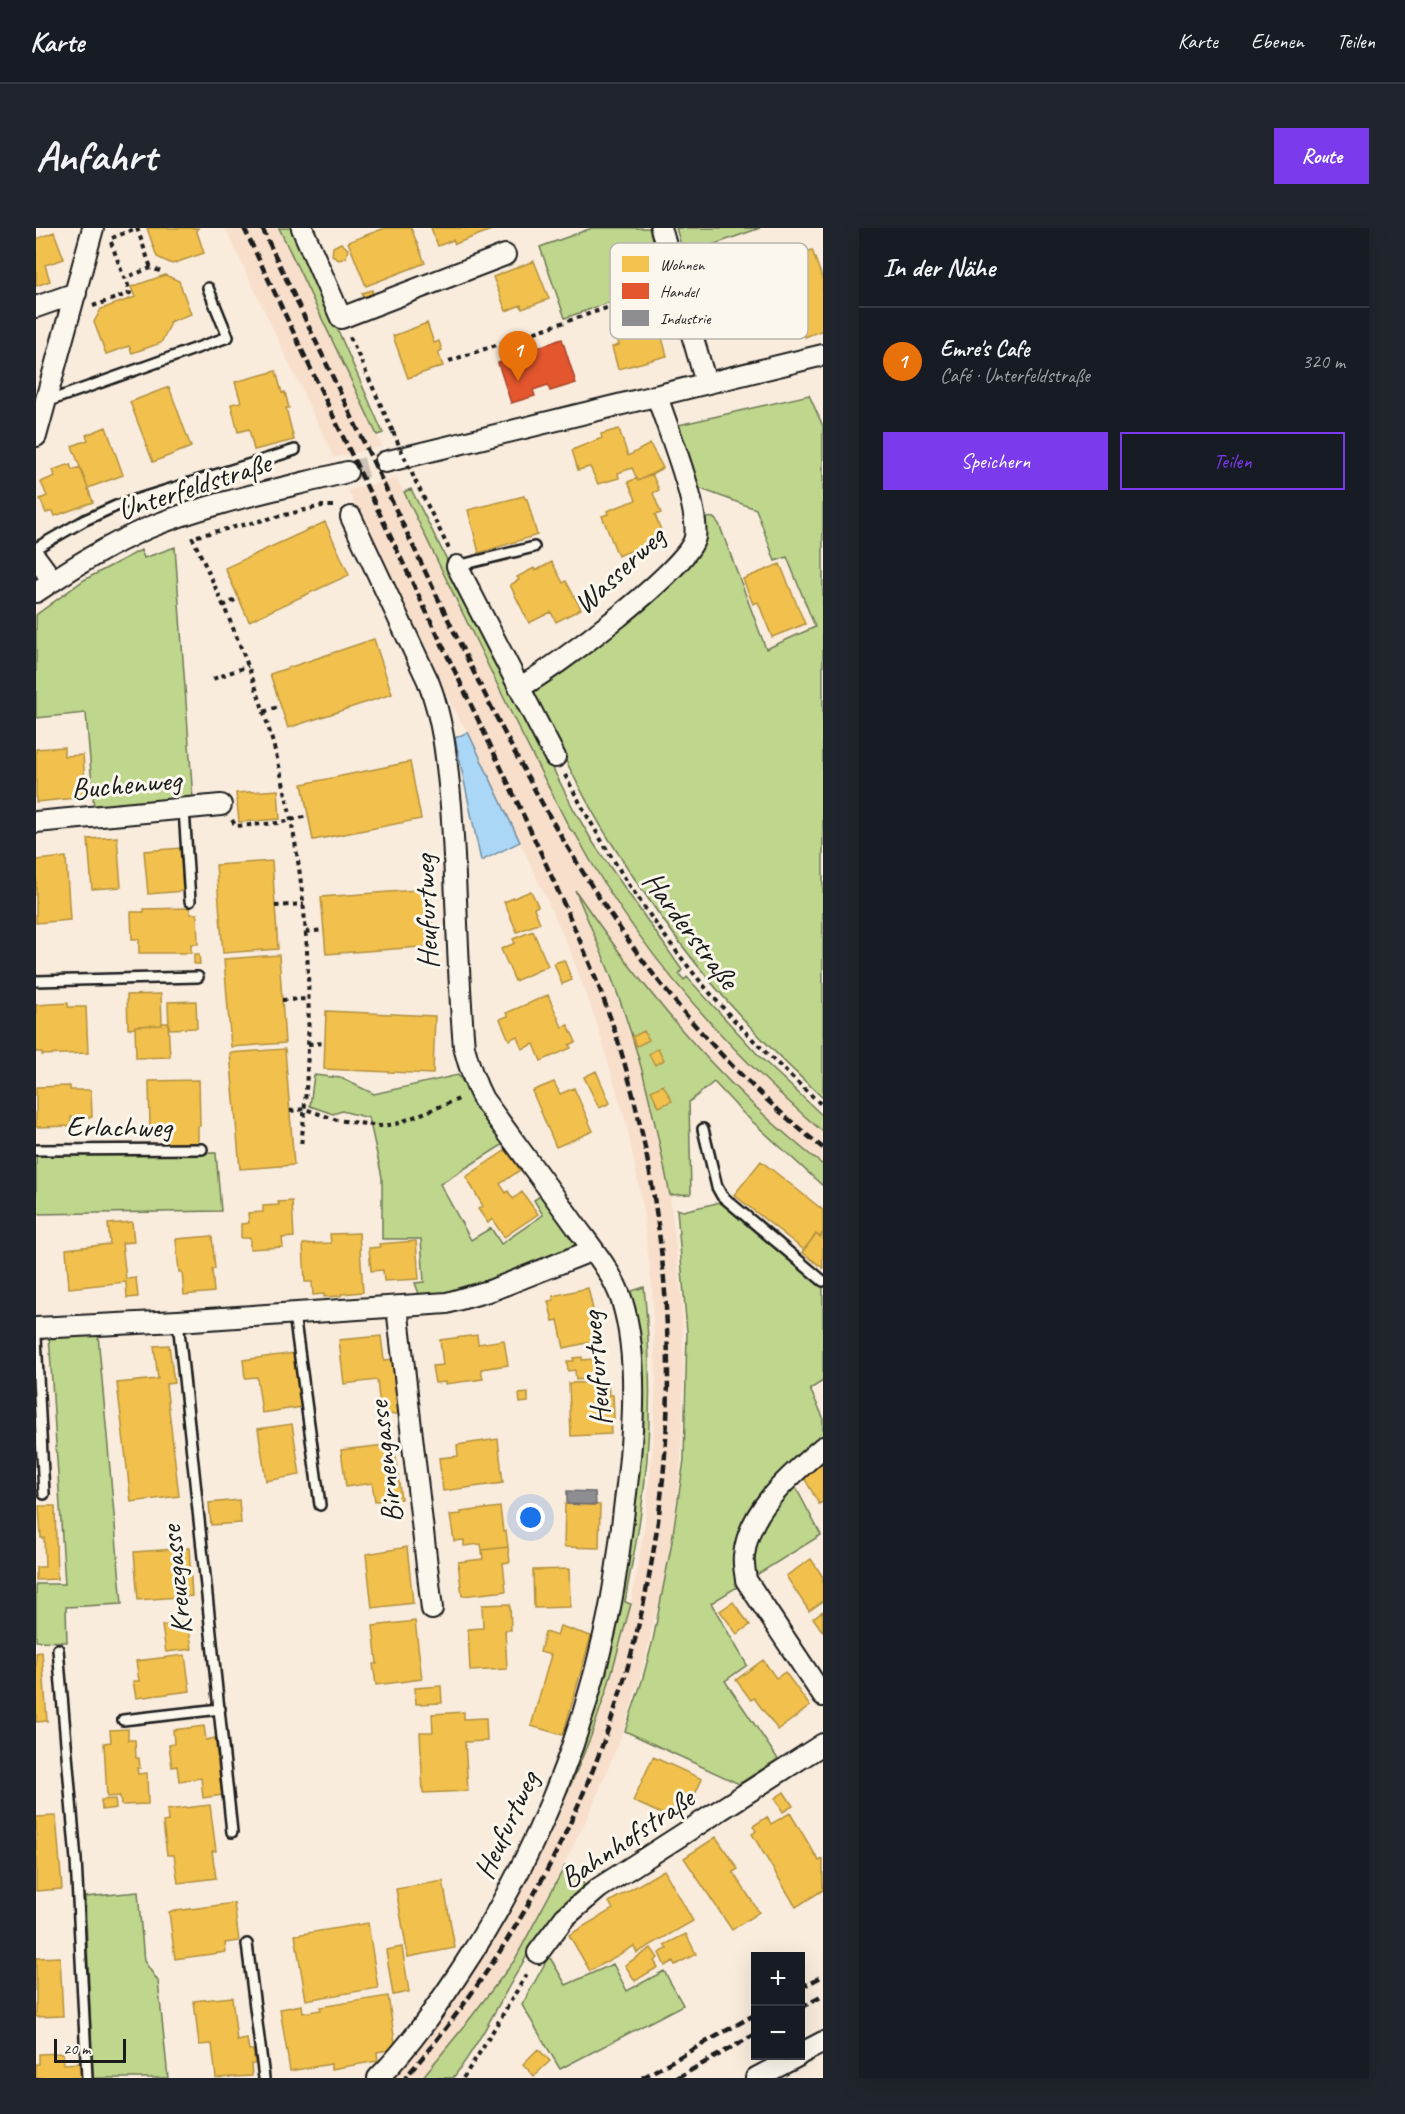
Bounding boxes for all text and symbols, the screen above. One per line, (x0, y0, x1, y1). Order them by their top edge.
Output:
text: Karte (30, 24, 84, 59)
text: Karte (1178, 28, 1218, 54)
text: Ebenen (1251, 28, 1304, 54)
text: Teilen (1337, 28, 1375, 54)
button: Route (1274, 128, 1369, 184)
text: Anfahrt (36, 130, 156, 183)
legend (610, 243, 808, 339)
text: In der Nähe (883, 251, 995, 284)
text: Wohnen (660, 255, 705, 275)
text: Handel (660, 282, 701, 302)
text: Industrie (660, 309, 712, 329)
pin: 1 (498, 332, 538, 381)
text: Emre's Cafe (940, 335, 1029, 363)
text: 1 (898, 349, 907, 374)
text: 320 m (1302, 349, 1345, 374)
text: Café · Unterfeldstraße (940, 363, 1090, 388)
button: Speichern (883, 432, 1108, 490)
button: Teilen (1120, 432, 1345, 490)
street label: Unterfeldstraße (113, 443, 277, 529)
street label: Wasserweg (565, 516, 674, 622)
street label: Buchenweg (69, 760, 185, 808)
street label: Heufurtweg (405, 852, 447, 970)
street label: Harderstraße (634, 863, 749, 998)
street label: Erlachweg (66, 1107, 174, 1145)
street label: Heufurtweg (572, 1308, 620, 1428)
street label: Birnengasse (358, 1397, 411, 1525)
your location (516, 1503, 545, 1532)
street label: Kreuzgasse (151, 1521, 201, 1636)
street label: Heufurtweg (465, 1763, 548, 1885)
street label: Bahnhofstraße (553, 1778, 703, 1897)
map controls (751, 1952, 805, 2060)
button: + (751, 1952, 805, 2006)
button: − (751, 2006, 805, 2060)
scale bar (54, 2036, 126, 2064)
text: 20 m (63, 2039, 90, 2059)

